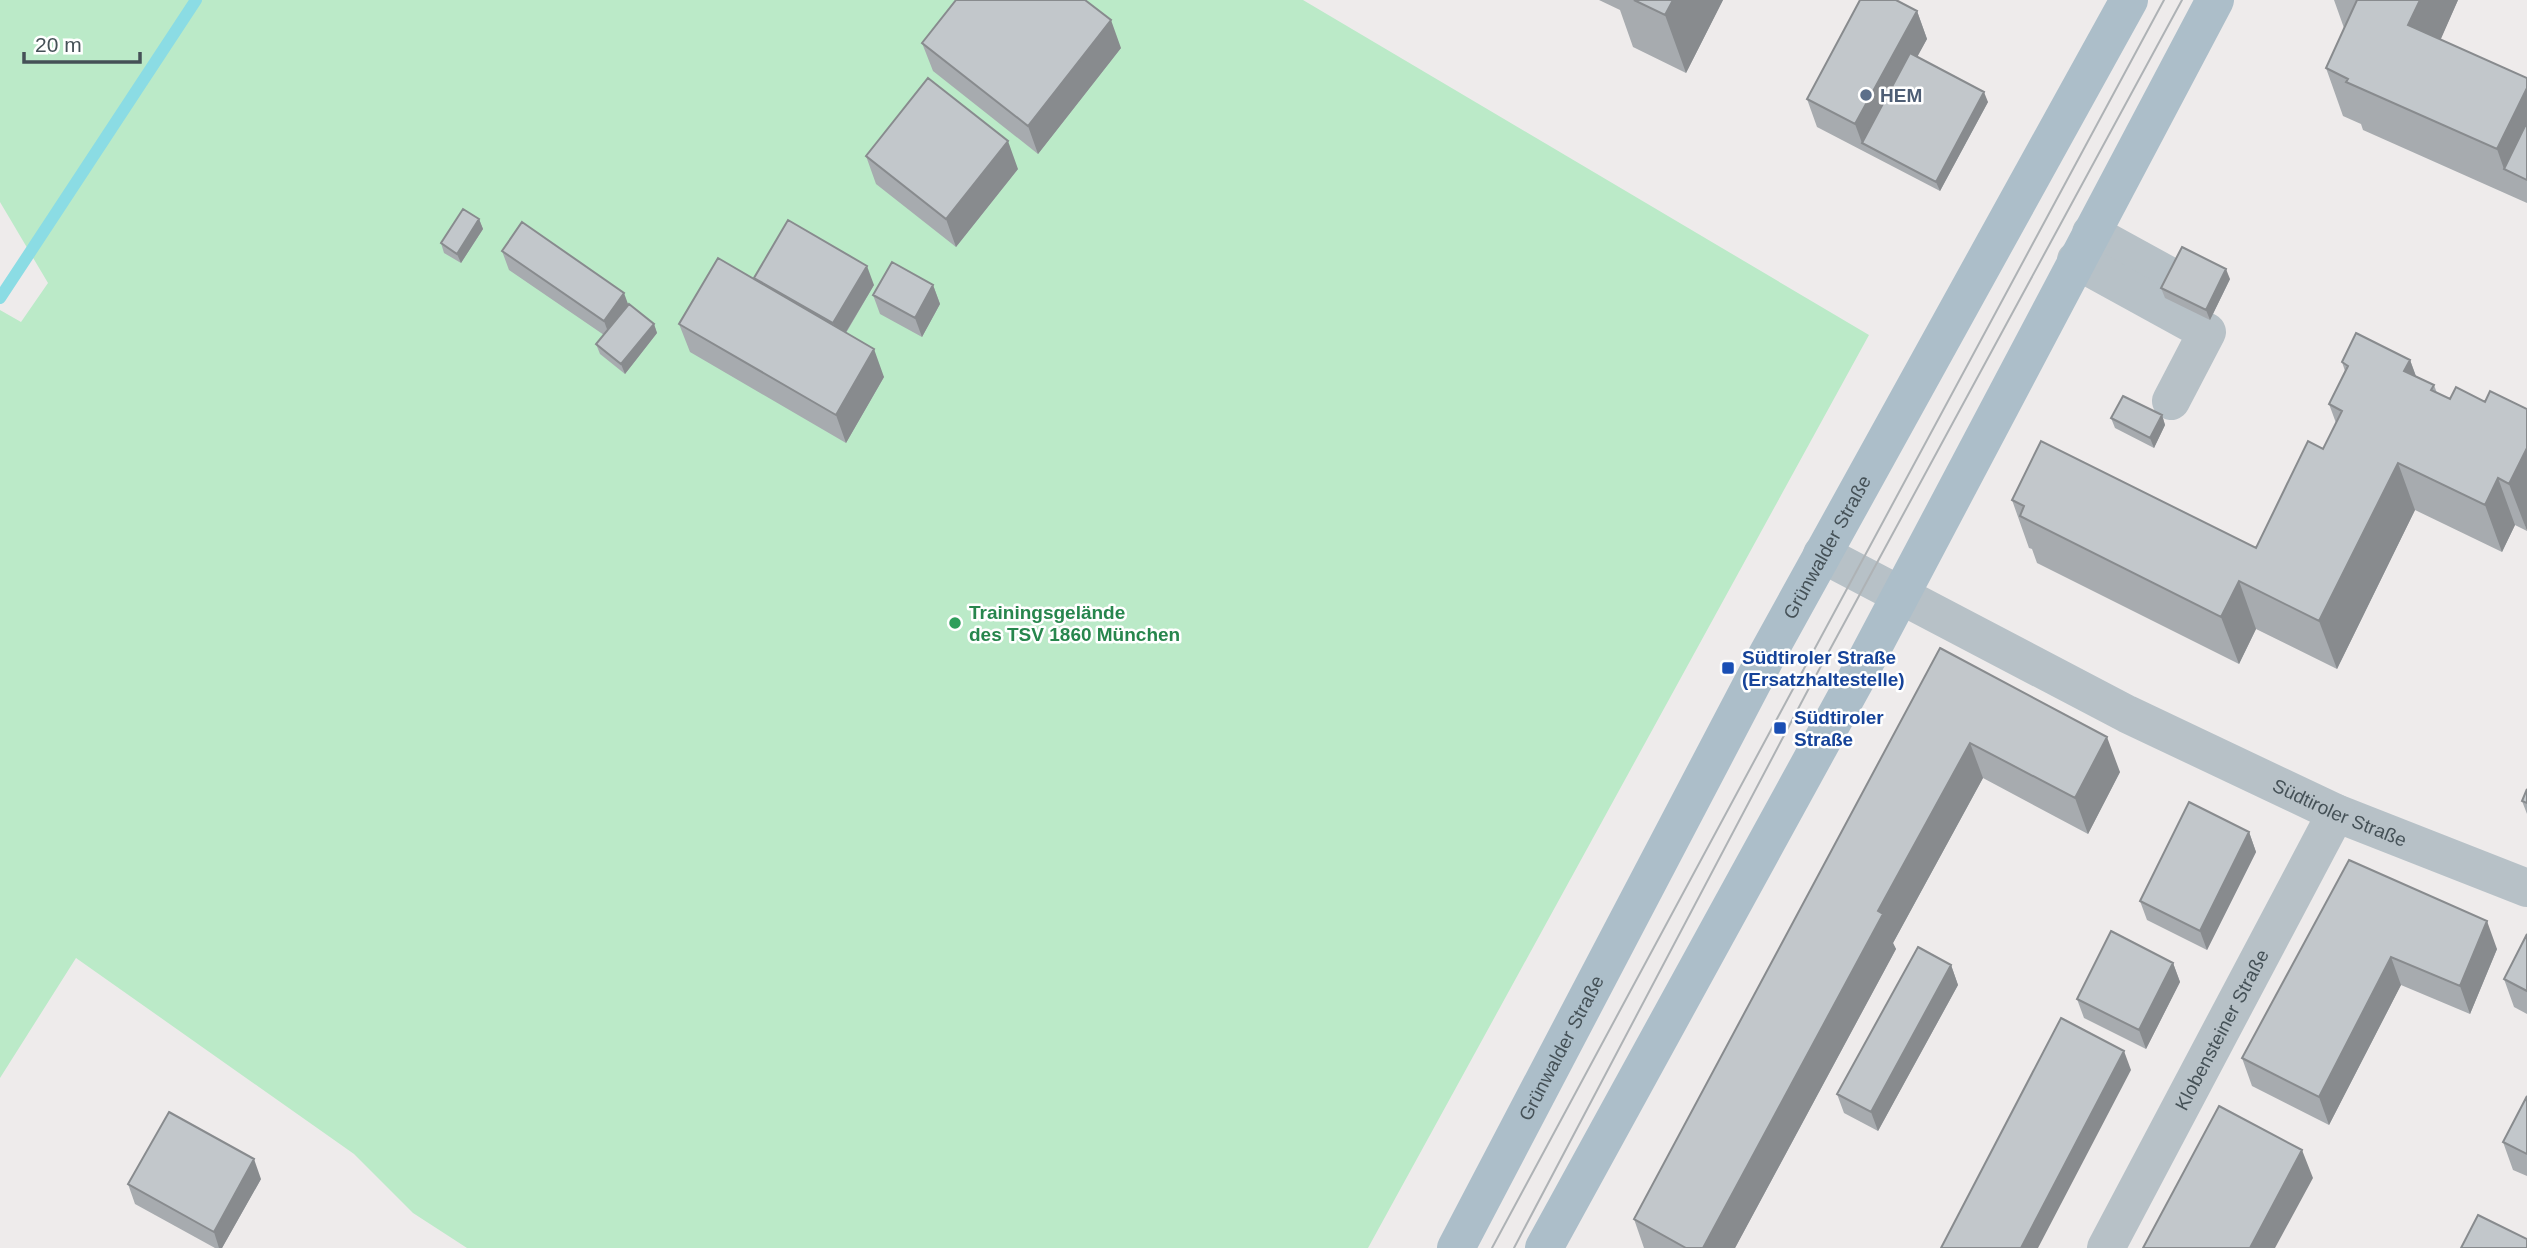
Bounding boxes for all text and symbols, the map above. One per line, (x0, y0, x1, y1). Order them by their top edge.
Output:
scale bar (24, 21, 140, 65)
text: 20 m (35, 33, 82, 56)
place label: HEM (1880, 85, 1922, 106)
marker: HEM (1858, 87, 1874, 103)
street label: Grünwalder Straße (1779, 472, 1875, 623)
place label: Trainingsgelände des TSV 1860 München (969, 602, 1180, 645)
marker: Trainingsgelände des TSV 1860 München (947, 615, 963, 631)
place label: Südtiroler Straße (Ersatzhaltestelle) (1742, 647, 1905, 690)
marker: Südtiroler Straße (Ersatzhaltestelle) (1720, 660, 1736, 676)
place label: Südtiroler Straße (1794, 707, 1884, 750)
marker: Südtiroler Straße (1772, 720, 1788, 736)
street label: Südtiroler Straße (2269, 775, 2410, 851)
street label: Klobensteiner Straße (2171, 946, 2273, 1114)
street label: Grünwalder Straße (1515, 972, 1608, 1124)

